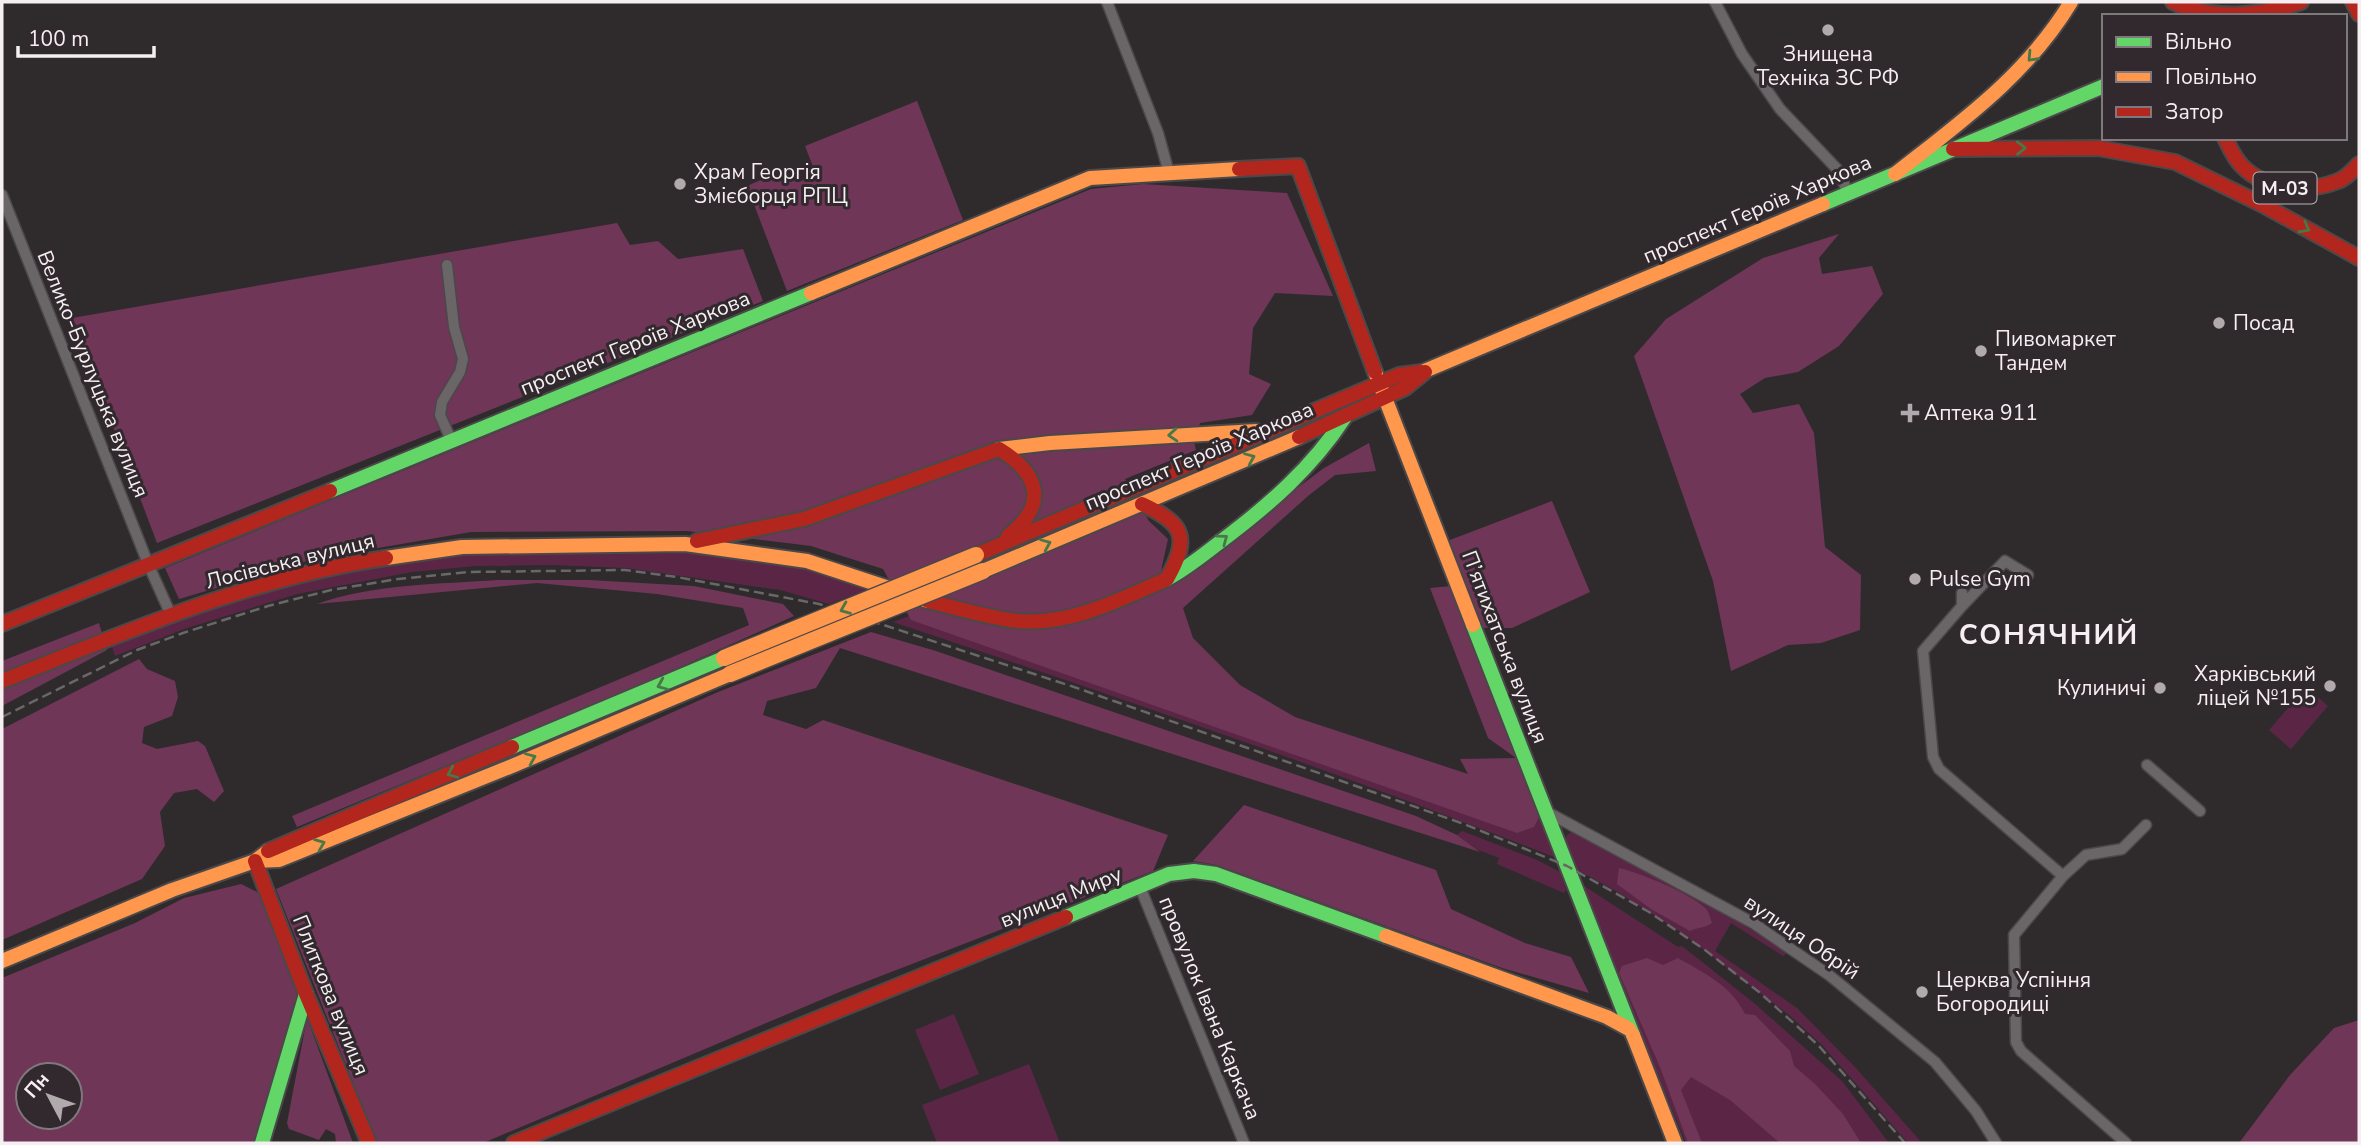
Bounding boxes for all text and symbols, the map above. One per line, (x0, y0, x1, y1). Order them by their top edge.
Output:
scale bar (18, 14, 154, 58)
legend (2102, 14, 2347, 140)
marker: Знищена Техніка ЗС РФ (1820, 22, 1836, 38)
text: 100 m (28, 25, 89, 53)
text: Вільно (2165, 28, 2232, 56)
place label: Знищена Техніка ЗС РФ (1757, 40, 1899, 92)
one-way arrow (2027, 49, 2040, 62)
text: Повільно (2165, 63, 2257, 91)
text: Затор (2165, 98, 2223, 126)
one-way arrow (2017, 140, 2027, 156)
street label: проспект Героїв Харкова (1638, 148, 1876, 270)
place label: Храм Георгія Змієборця РПЦ (694, 158, 848, 210)
road number: М-03 (2254, 172, 2316, 204)
marker: Храм Георгія Змієборця РПЦ (672, 176, 688, 192)
one-way arrow (2298, 220, 2310, 233)
street label: Велико-Бурлуцька вулиця (31, 246, 155, 502)
street label: проспект Героїв Харкова (516, 284, 754, 402)
place label: Посад (2233, 309, 2294, 337)
marker: Посад (2211, 315, 2227, 331)
place label: Пивомаркет Тандем (1995, 325, 2117, 377)
marker: Пивомаркет Тандем (1973, 343, 1989, 359)
street label: проспект Героїв Харкова (1080, 395, 1318, 517)
place label: Аптека 911 (1924, 399, 2038, 427)
marker: Аптека 911 (1902, 405, 1918, 421)
one-way arrow (1167, 428, 1178, 443)
one-way arrow (1243, 452, 1255, 466)
street label: Лосівська вулиця (203, 526, 377, 596)
one-way arrow (1215, 535, 1228, 548)
one-way arrow (1039, 539, 1051, 553)
street label: П’ятихатська вулиця (1455, 547, 1555, 747)
place label: Pulse Gym (1929, 565, 2031, 593)
marker: Pulse Gym (1907, 571, 1923, 587)
one-way arrow (840, 600, 852, 614)
district label: СОНЯЧНИЙ (1959, 616, 2139, 654)
place label: Харківський ліцей №155 (2194, 660, 2316, 712)
place label: Кулиничі (2057, 674, 2146, 702)
one-way arrow (656, 676, 668, 690)
marker: Харківський ліцей №155 (2322, 678, 2338, 694)
marker: Кулиничі (2152, 680, 2168, 696)
one-way arrow (524, 752, 536, 766)
one-way arrow (447, 764, 459, 778)
one-way arrow (314, 838, 326, 852)
street label: вулиця Миру (996, 860, 1126, 934)
street label: вулиця Обрій (1739, 888, 1865, 986)
street label: провулок Івана Каркача (1152, 892, 1268, 1124)
street label: Плиткова вулиця (286, 911, 376, 1079)
place label: Церква Успіння Богородиці (1936, 966, 2091, 1018)
marker: Церква Успіння Богородиці (1914, 984, 1930, 1000)
north arrow (14, 1061, 84, 1131)
text: Пн (19, 1067, 55, 1104)

